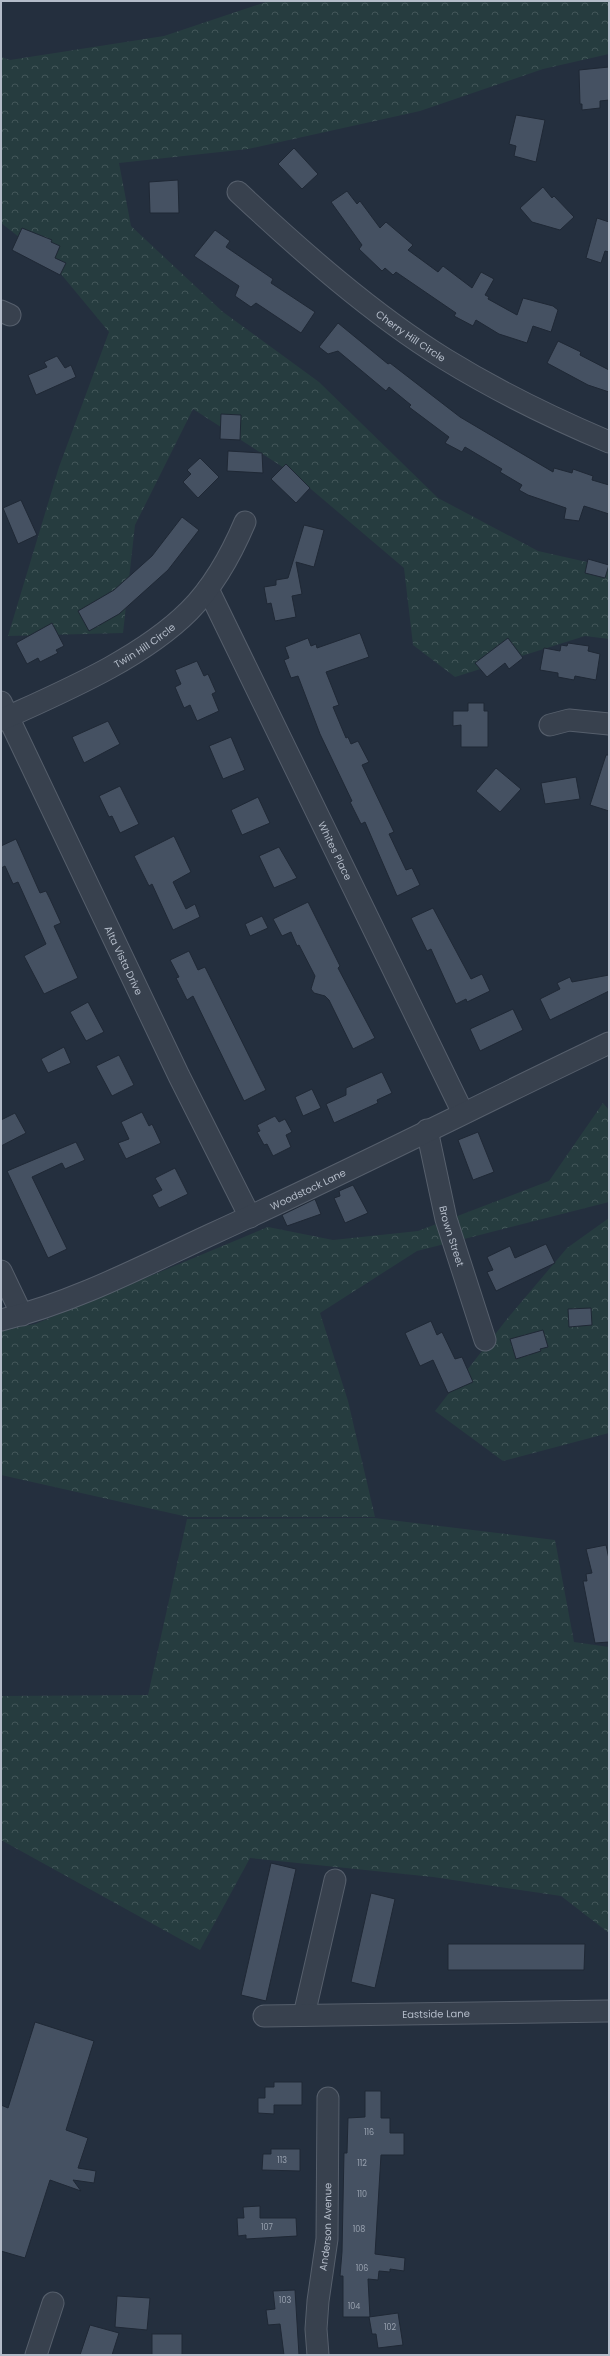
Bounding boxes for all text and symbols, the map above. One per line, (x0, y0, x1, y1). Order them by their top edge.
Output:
street label: Cherry Hill Circle (373, 306, 449, 365)
street label: Twin Hill Circle (111, 619, 178, 671)
street label: Whites Place (315, 819, 356, 883)
street label: Alta Vista Drive (101, 923, 147, 997)
street label: Woodstock Lane (267, 1165, 348, 1214)
street label: Brown Street (436, 1204, 468, 1269)
street label: Eastside Lane (402, 2006, 470, 2021)
house number: 116 (364, 2127, 374, 2138)
house number: 113 (277, 2155, 287, 2166)
house number: 112 (357, 2158, 367, 2169)
street label: Anderson Avenue (315, 2183, 335, 2272)
house number: 110 (357, 2189, 367, 2200)
house number: 107 (261, 2222, 274, 2233)
house number: 108 (353, 2224, 365, 2235)
house number: 106 (356, 2263, 368, 2274)
house number: 103 (279, 2295, 291, 2306)
house number: 104 (348, 2301, 360, 2312)
house number: 102 (384, 2322, 396, 2333)

